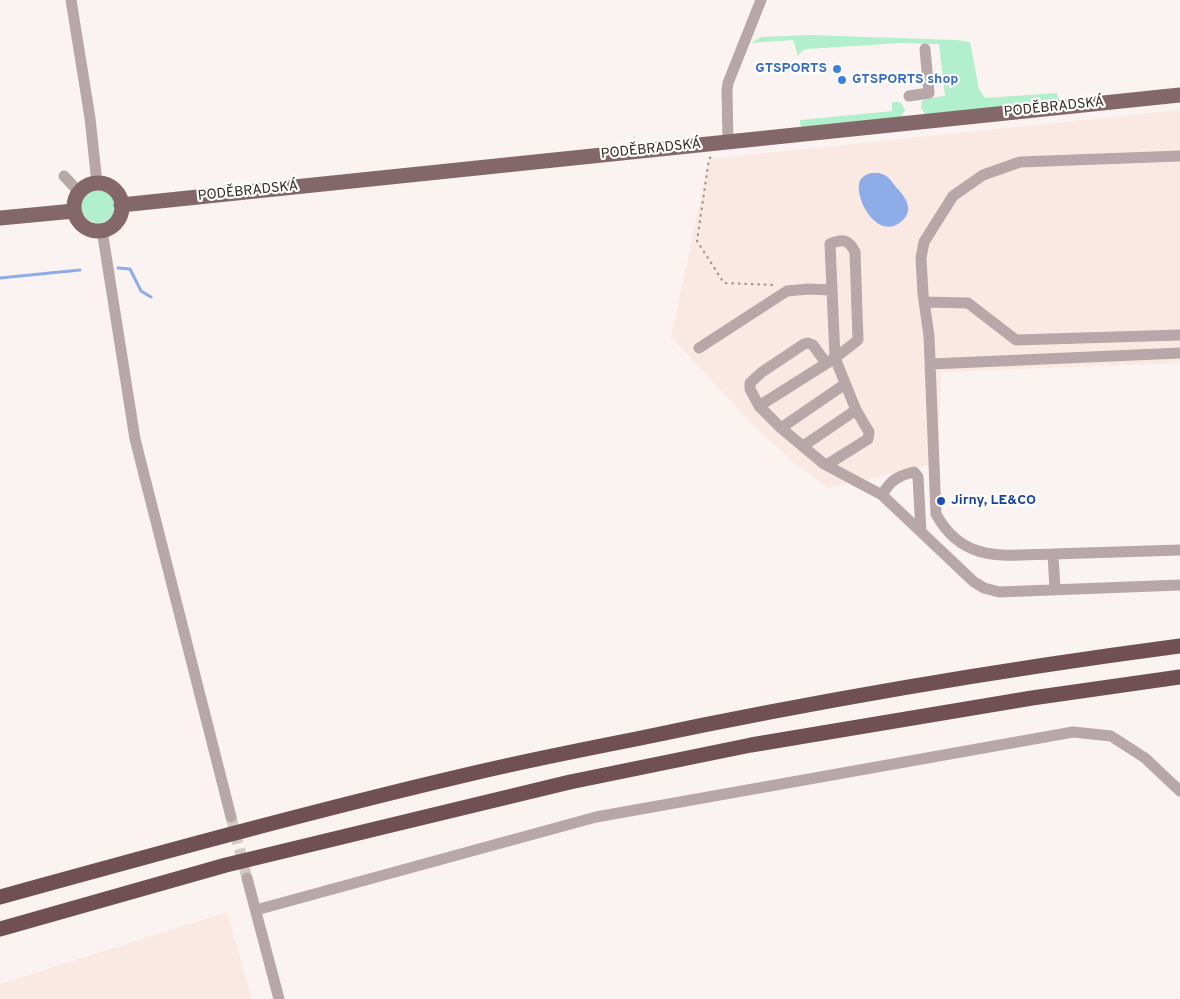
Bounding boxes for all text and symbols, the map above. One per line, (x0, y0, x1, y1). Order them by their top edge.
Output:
place label: GTSPORTS (755, 61, 827, 77)
marker: GTSPORTS (831, 63, 843, 75)
place label: GTSPORTS shop (852, 72, 958, 88)
marker: GTSPORTS shop (836, 74, 848, 86)
street label: PODĚBRADSKÁ (1003, 94, 1105, 122)
street label: PODĚBRADSKÁ (600, 136, 702, 164)
street label: PODĚBRADSKÁ (197, 178, 299, 206)
place label: Jirny, LE&CO (951, 493, 1036, 509)
marker: Jirny, LE&CO (935, 495, 947, 507)

